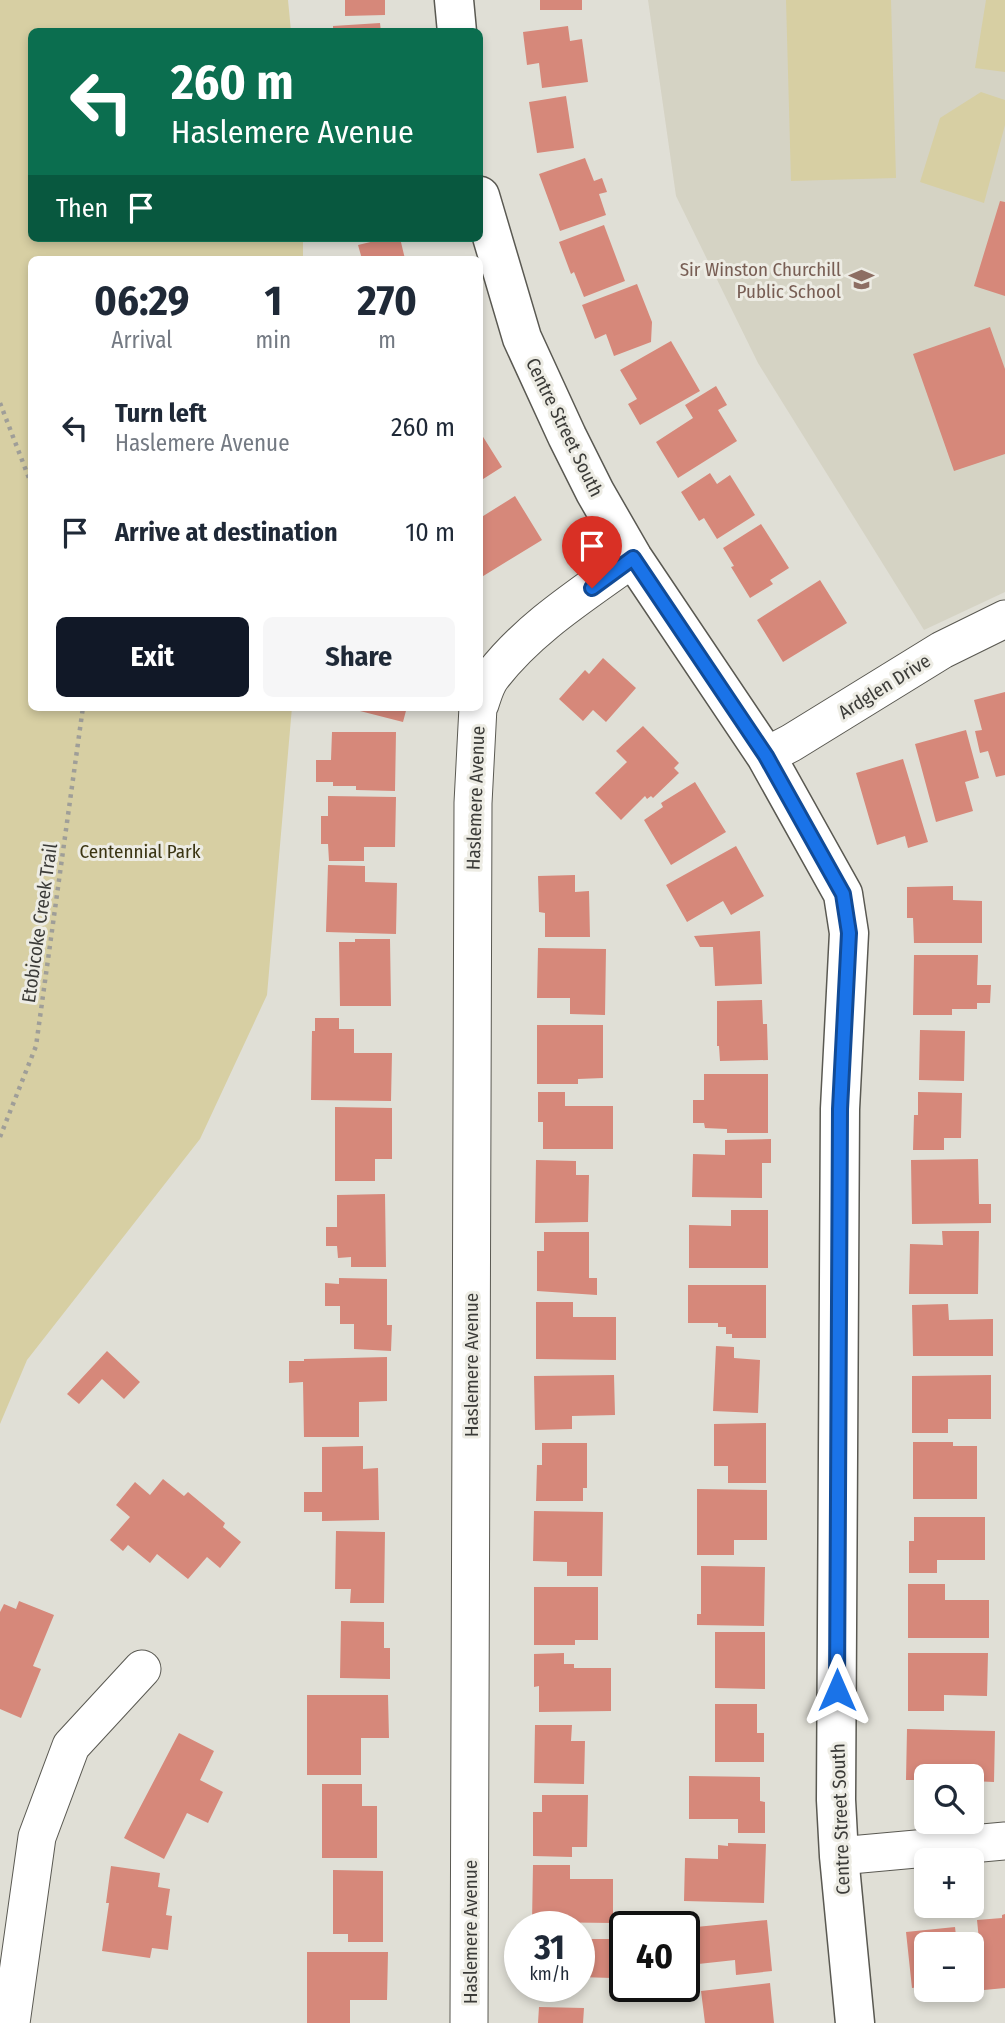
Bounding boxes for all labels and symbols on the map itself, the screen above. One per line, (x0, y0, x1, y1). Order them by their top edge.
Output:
place label: Sir Winston Churchill Public School (680, 258, 841, 303)
school or university icon: Sir Winston Churchill Public School (847, 266, 875, 294)
street label: Centre Street South (521, 354, 608, 500)
pin (562, 516, 622, 588)
street label: Ardglen Drive (834, 649, 935, 724)
street label: Haslemere Avenue (461, 726, 490, 870)
park label: Centennial Park (79, 840, 201, 863)
street label: Etobicoke Creek Trail (17, 842, 62, 1004)
street label: Haslemere Avenue (460, 1293, 483, 1437)
position arrow (800, 1653, 874, 1727)
street label: Centre Street South (826, 1743, 855, 1895)
street label: Haslemere Avenue (459, 1860, 482, 2004)
speed limit sign: 40 (609, 1911, 700, 2002)

